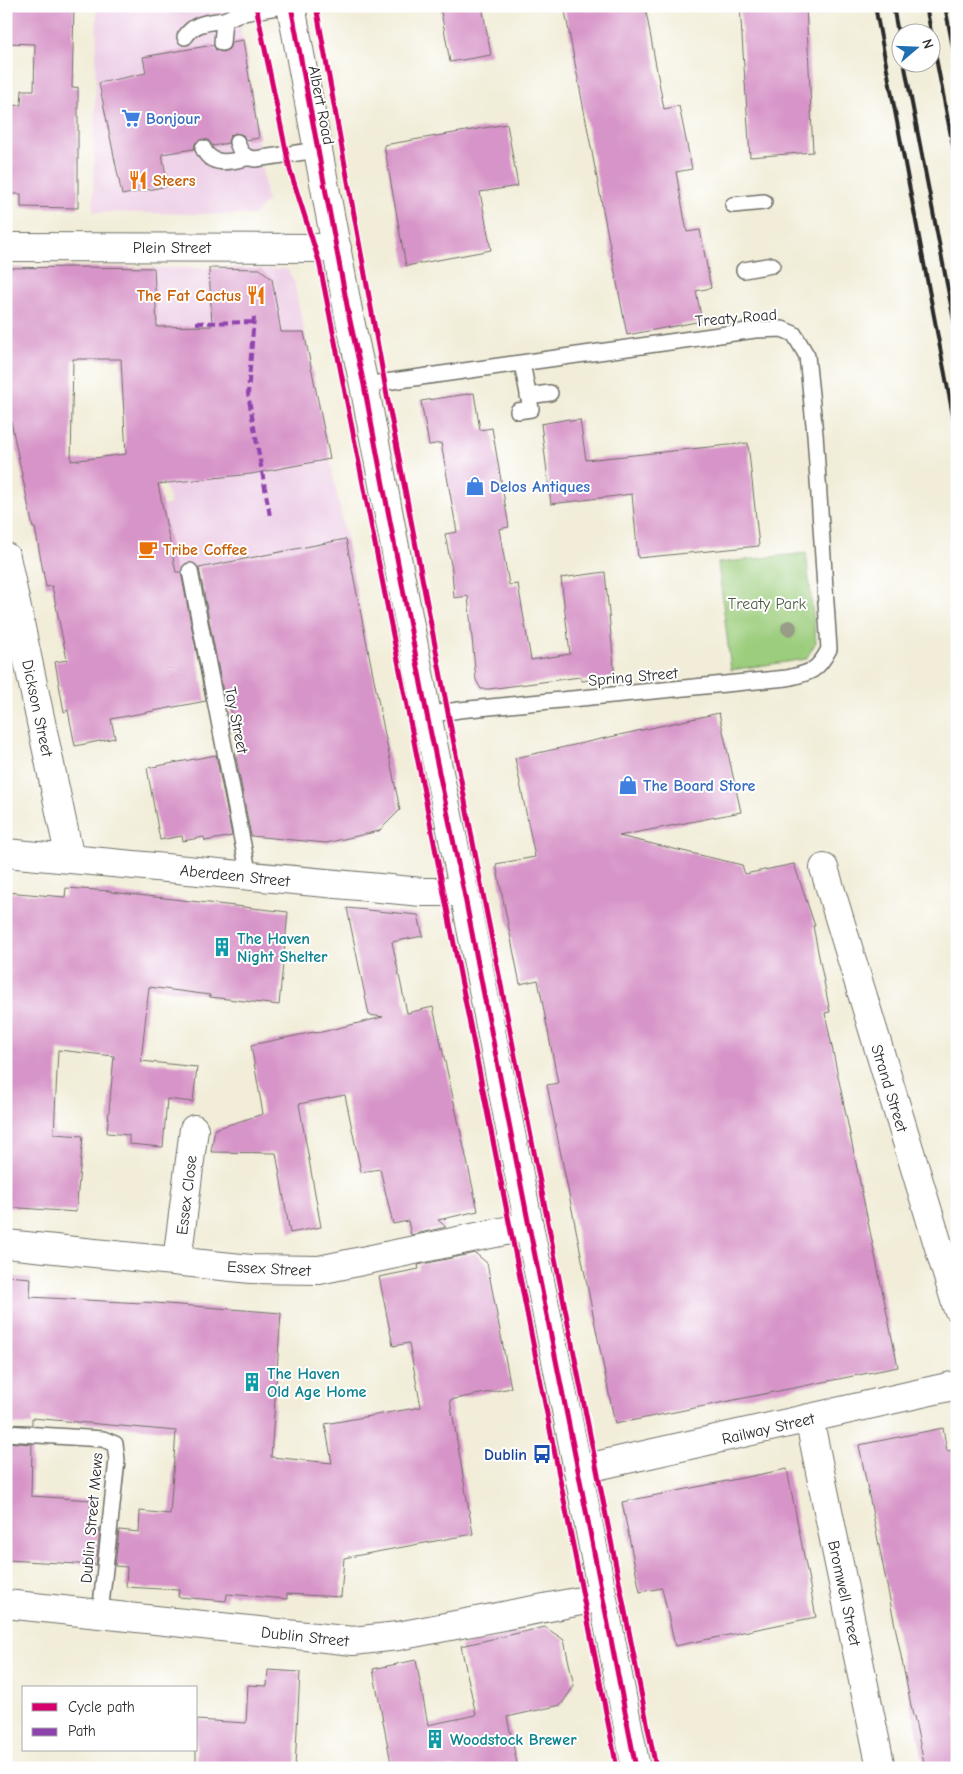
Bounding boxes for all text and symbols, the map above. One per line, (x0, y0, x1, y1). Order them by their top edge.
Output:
north arrow (890, 22, 940, 72)
text: N (918, 37, 937, 51)
street label: Albert Road (305, 64, 338, 146)
supermarket icon: Bonjour (120, 107, 142, 129)
place label: Bonjour (146, 110, 200, 128)
restaurant icon: Steers (127, 169, 149, 191)
place label: Steers (153, 172, 196, 190)
street label: Plein Street (133, 239, 212, 257)
restaurant icon: The Fat Cactus (245, 284, 267, 306)
place label: The Fat Cactus (137, 287, 241, 305)
street label: Treaty Road (694, 305, 778, 331)
shop icon: Delos Antiques (464, 475, 486, 497)
place label: Delos Antiques (490, 478, 590, 496)
cafe icon: Tribe Coffee (137, 538, 159, 560)
place label: Tribe Coffee (163, 541, 247, 559)
park label: Treaty Park (728, 595, 806, 613)
street label: Dickson Street (18, 658, 56, 759)
street label: Spring Street (587, 664, 679, 690)
street label: Tay Street (221, 685, 251, 756)
shop icon: The Board Store (617, 774, 639, 796)
place label: The Board Store (643, 777, 755, 795)
street label: Aberdeen Street (179, 861, 291, 891)
place label: The Haven Night Shelter (237, 930, 328, 966)
building icon: The Haven Night Shelter (211, 936, 233, 958)
street label: Strand Street (867, 1042, 911, 1135)
street label: Essex Close (173, 1154, 201, 1236)
street label: Essex Street (227, 1258, 312, 1280)
place label: The Haven Old Age Home (267, 1365, 367, 1401)
building icon: The Haven Old Age Home (241, 1371, 263, 1393)
street label: Railway Street (720, 1409, 817, 1448)
bus stop icon: Dublin (531, 1443, 553, 1465)
place label: Dublin (484, 1446, 527, 1464)
street label: Dublin Street Mews (77, 1452, 107, 1584)
street label: Bromwell Street (824, 1539, 864, 1648)
street label: Dublin Street (260, 1623, 350, 1651)
legend (22, 1686, 198, 1752)
text: Cycle path (68, 1698, 135, 1716)
text: Path (68, 1722, 96, 1740)
building icon: Woodstock Brewer (424, 1728, 446, 1750)
place label: Woodstock Brewer (450, 1731, 577, 1749)

